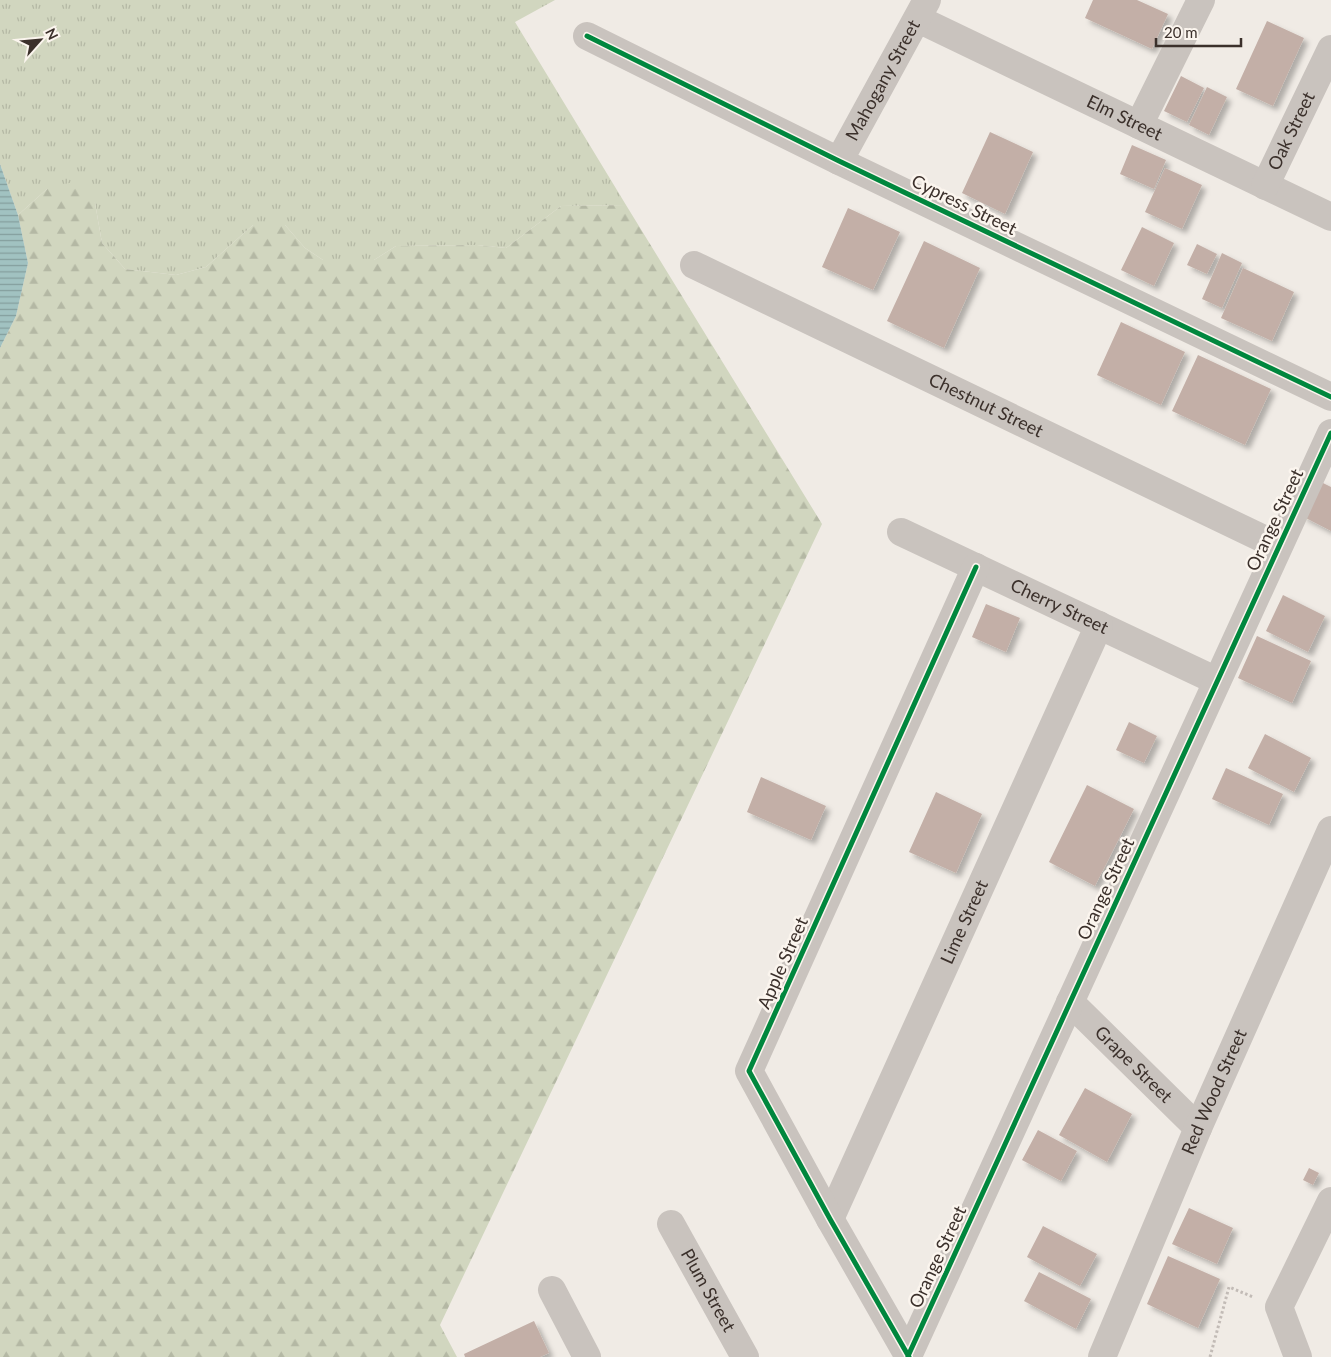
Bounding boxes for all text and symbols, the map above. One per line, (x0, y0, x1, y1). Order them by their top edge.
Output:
north arrow (15, 15, 65, 65)
street label: Mahogany Street (840, 15, 924, 144)
scale bar (1156, 15, 1241, 47)
text: 20 m (1164, 23, 1198, 41)
text: N (42, 25, 62, 43)
street label: Oak Street (1262, 87, 1319, 173)
street label: Elm Street (1083, 90, 1167, 145)
street label: Cypress Street (908, 169, 1021, 239)
street label: Chestnut Street (926, 368, 1048, 442)
street label: Orange Street (1241, 464, 1308, 574)
street label: Cherry Street (1007, 573, 1113, 638)
street label: Orange Street (1072, 833, 1139, 943)
street label: Lime Street (935, 876, 992, 967)
street label: Apple Street (752, 913, 812, 1012)
street label: Grape Street (1091, 1021, 1178, 1107)
street label: Red Wood Street (1176, 1025, 1251, 1157)
street label: Orange Street (904, 1201, 971, 1311)
street label: Plum Street (677, 1244, 741, 1336)

